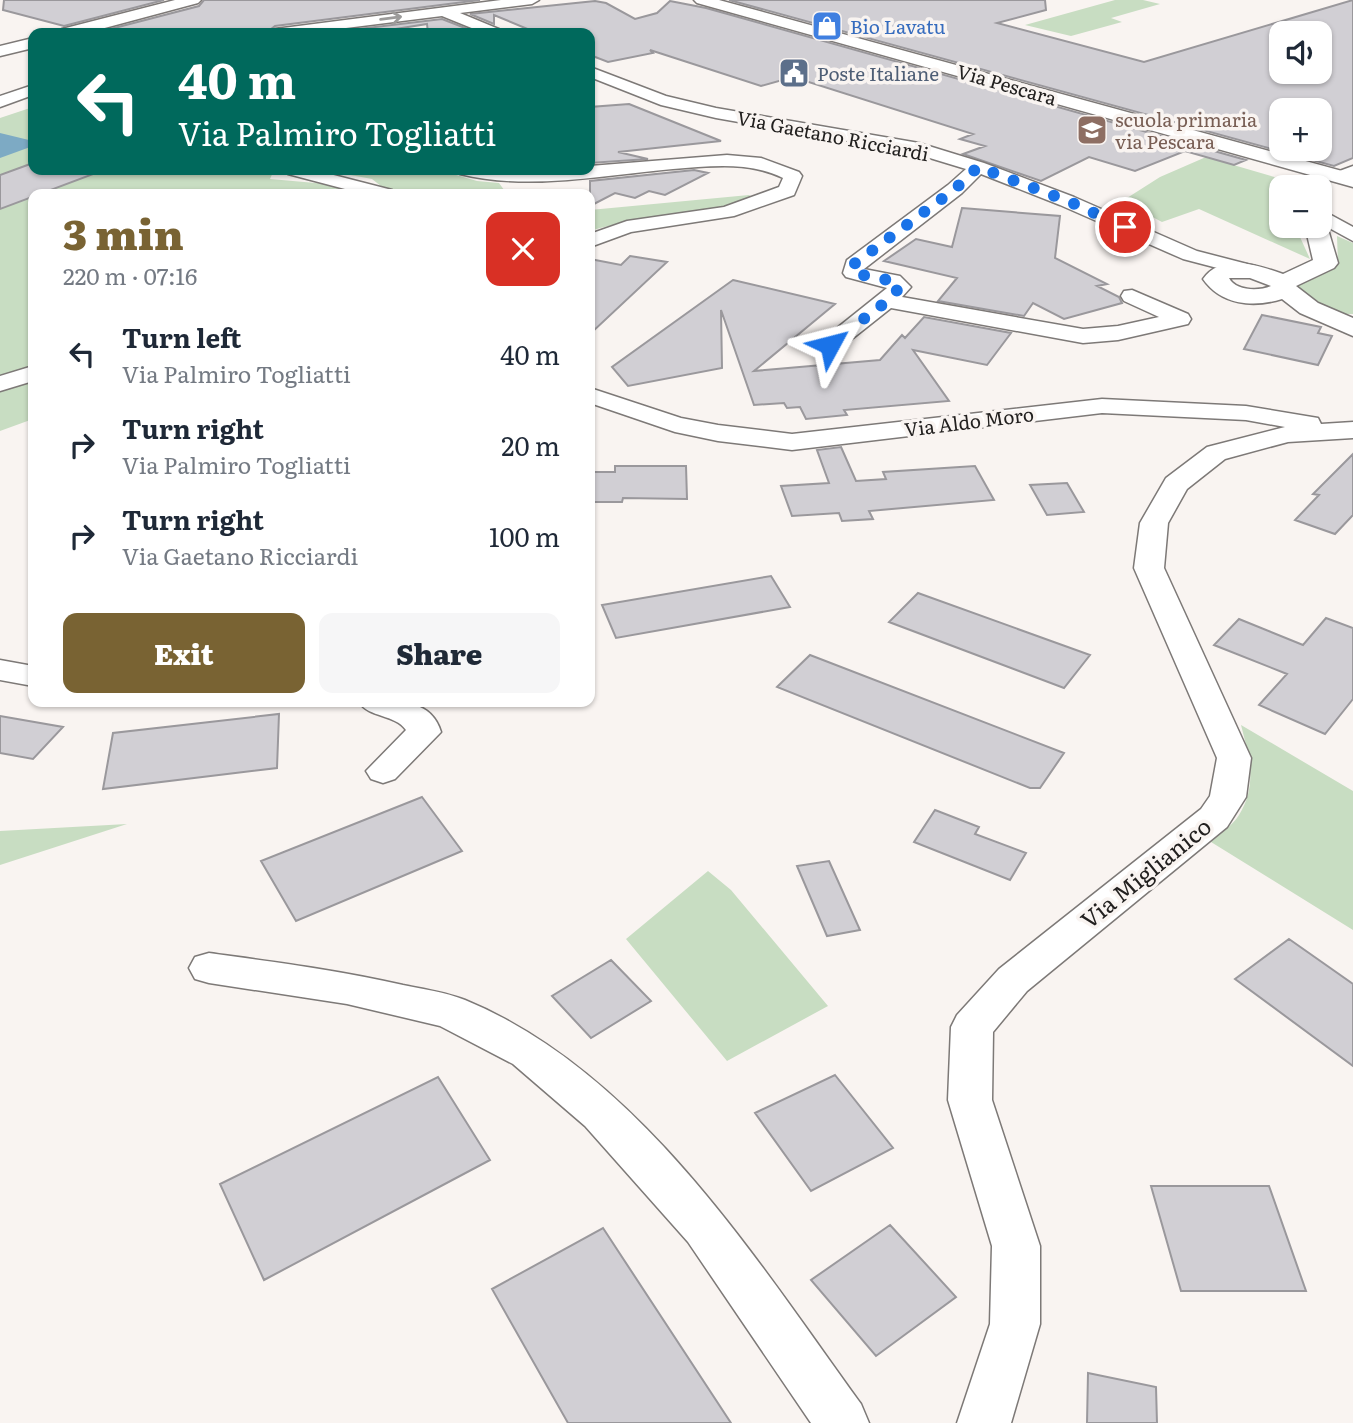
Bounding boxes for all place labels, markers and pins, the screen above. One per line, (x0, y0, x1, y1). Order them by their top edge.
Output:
shop icon: Bio Lavatu (810, 9, 844, 43)
place label: Bio Lavatu (850, 12, 946, 40)
public building icon: Poste Italiane (777, 56, 811, 90)
place label: Poste Italiane (817, 59, 939, 87)
place label: scuola primaria via Pescara (1115, 105, 1258, 155)
school or university icon: scuola primaria via Pescara (1075, 113, 1109, 147)
pin (1095, 197, 1155, 257)

